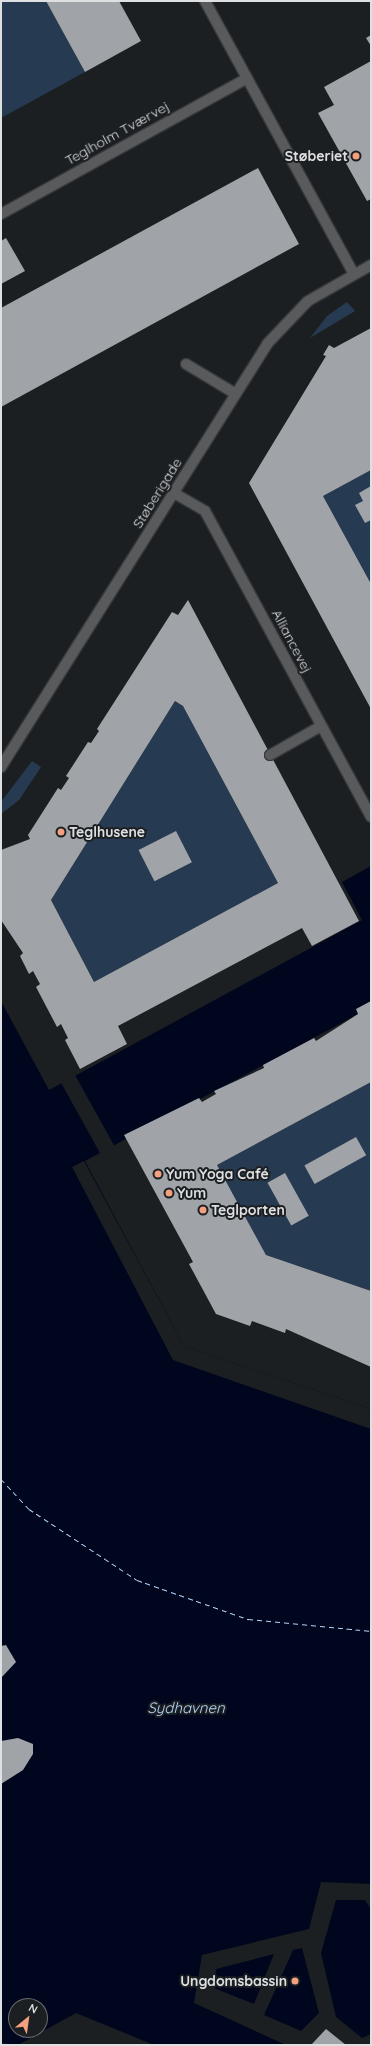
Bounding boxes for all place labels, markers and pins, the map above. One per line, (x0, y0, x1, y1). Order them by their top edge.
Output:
place label: Støberiet (285, 148, 348, 164)
marker: Støberiet (351, 151, 361, 161)
place label: Teglhusene (69, 824, 145, 840)
marker: Teglhusene (56, 827, 66, 837)
place label: Yum Yoga Café (166, 1166, 269, 1182)
marker: Yum Yoga Café (153, 1169, 163, 1179)
place label: Yum (177, 1185, 206, 1201)
marker: Yum (164, 1188, 174, 1198)
place label: Teglporten (211, 1202, 285, 1218)
marker: Teglporten (198, 1205, 208, 1215)
place label: Ungdomsbassin (180, 1973, 287, 1989)
marker: Ungdomsbassin (290, 1976, 300, 1986)

